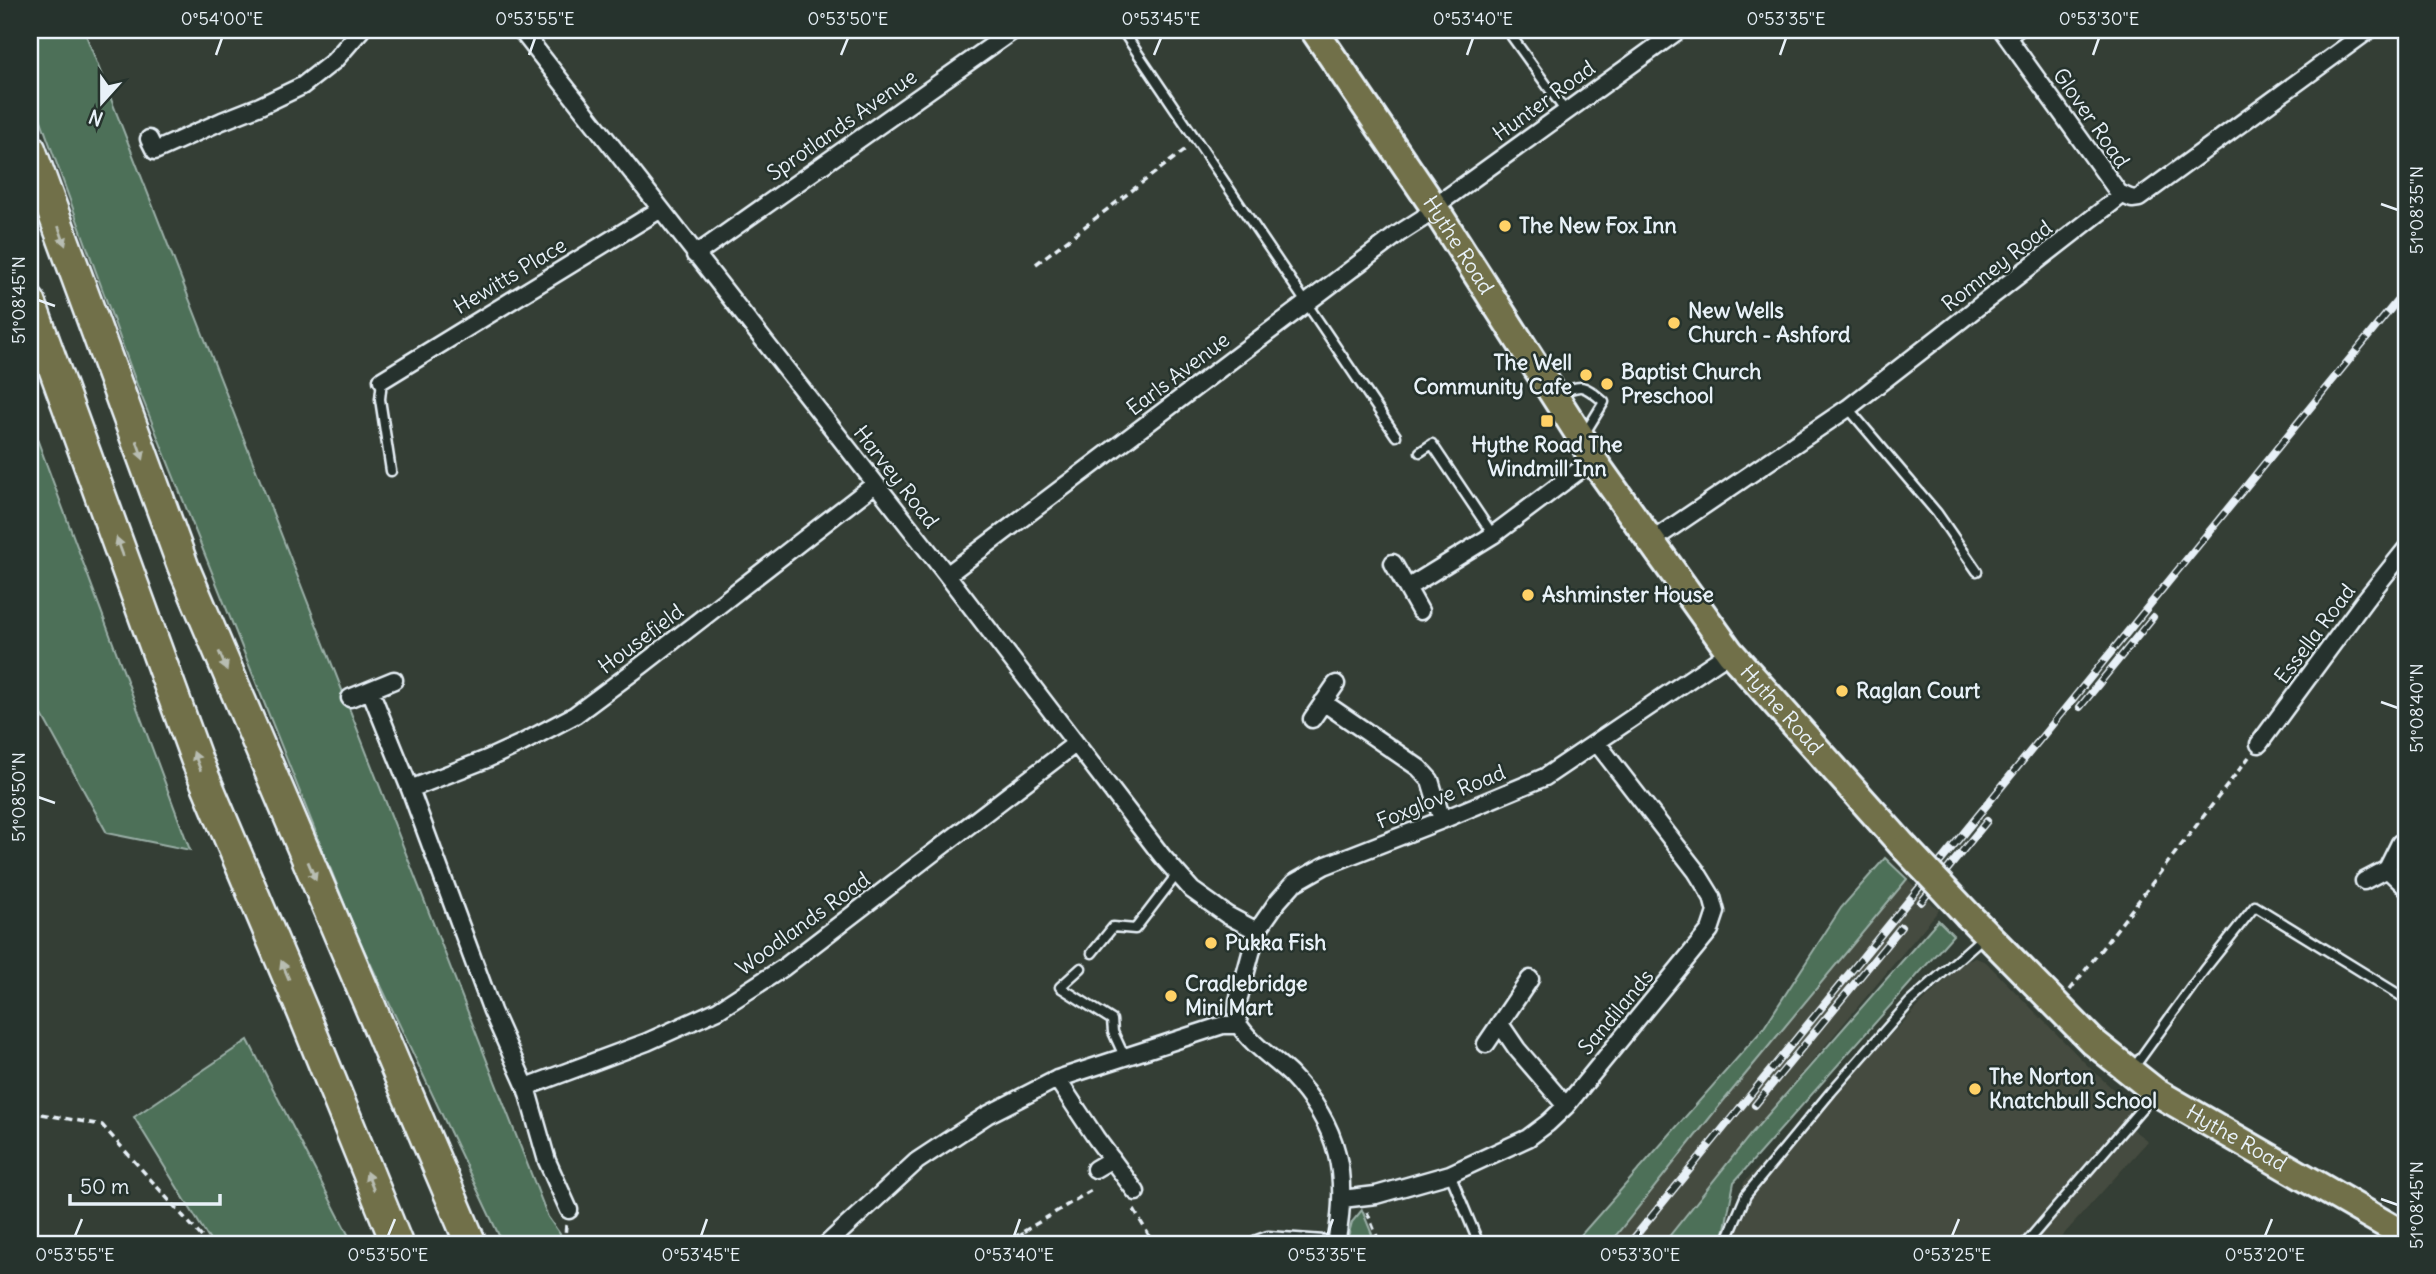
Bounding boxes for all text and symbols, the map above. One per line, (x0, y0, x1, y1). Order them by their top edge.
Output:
text: 0°54'00"E (181, 7, 263, 30)
text: 0°53'55"E (495, 7, 575, 30)
text: 0°53'50"E (808, 7, 888, 30)
text: 0°53'45"E (1122, 7, 1200, 30)
text: 0°53'40"E (1433, 7, 1513, 30)
text: 0°53'35"E (1746, 7, 1826, 30)
text: 0°53'30"E (2059, 7, 2139, 30)
street label: Hunter Road (1487, 54, 1600, 147)
street label: Glover Road (2047, 62, 2136, 173)
street label: Sprotlands Avenue (762, 63, 922, 186)
north arrow (66, 66, 136, 136)
text: N (85, 104, 106, 131)
text: 51°08'35"N (2405, 166, 2428, 254)
street label: Hythe Road (1417, 190, 1500, 299)
place label: The New Fox Inn (1519, 212, 1677, 239)
street label: Romney Road (1936, 214, 2057, 317)
marker: The New Fox Inn (1497, 218, 1513, 234)
one-way arrow (56, 226, 67, 247)
street label: Hewitts Place (448, 231, 571, 320)
text: 51°08'45"N (7, 256, 30, 344)
place label: New Wells Church - Ashford (1688, 297, 1851, 348)
marker: New Wells Church - Ashford (1666, 315, 1682, 331)
street label: Earls Avenue (1121, 326, 1235, 421)
place label: The Well Community Cafe (1413, 349, 1572, 400)
place label: Baptist Church Preschool (1621, 358, 1761, 409)
marker: The Well Community Cafe (1578, 367, 1594, 383)
marker: Baptist Church Preschool (1599, 376, 1615, 392)
marker: Hythe Road The Windmill Inn (1539, 413, 1555, 429)
street label: Harvey Road (848, 420, 945, 534)
place label: Hythe Road The Windmill Inn (1471, 431, 1623, 482)
one-way arrow (135, 439, 146, 460)
one-way arrow (115, 536, 126, 557)
street label: Essella Road (2268, 578, 2361, 689)
place label: Ashminster House (1542, 581, 1714, 608)
marker: Ashminster House (1520, 587, 1536, 603)
street label: Housefield (593, 598, 689, 679)
one-way arrow (218, 651, 229, 672)
street label: Hythe Road (1735, 659, 1829, 760)
text: 51°08'40"N (2405, 663, 2428, 753)
place label: Raglan Court (1856, 677, 1981, 704)
marker: Raglan Court (1834, 683, 1850, 699)
one-way arrow (192, 750, 203, 771)
text: 51°08'50"N (7, 752, 30, 842)
street label: Foxglove Road (1373, 758, 1509, 835)
one-way arrow (306, 861, 318, 881)
street label: Woodlands Road (730, 866, 875, 981)
place label: Pukka Fish (1225, 929, 1326, 956)
marker: Pukka Fish (1203, 935, 1219, 951)
one-way arrow (280, 960, 291, 981)
street label: Sandilands (1572, 963, 1659, 1060)
place label: Cradlebridge Mini Mart (1185, 970, 1308, 1021)
marker: Cradlebridge Mini Mart (1163, 988, 1179, 1004)
place label: The Norton Knatchbull School (1989, 1063, 2157, 1114)
marker: The Norton Knatchbull School (1967, 1081, 1983, 1097)
street label: Hythe Road (2181, 1098, 2292, 1177)
text: 51°08'45"N (2405, 1161, 2428, 1249)
scale bar (70, 1162, 220, 1206)
one-way arrow (365, 1171, 376, 1192)
text: 50 m (80, 1173, 129, 1200)
text: 0°53'55"E (35, 1243, 115, 1266)
text: 0°53'50"E (348, 1243, 428, 1266)
text: 0°53'45"E (662, 1243, 740, 1266)
text: 0°53'40"E (974, 1243, 1054, 1266)
text: 0°53'35"E (1287, 1243, 1367, 1266)
text: 0°53'30"E (1600, 1243, 1680, 1266)
text: 0°53'25"E (1913, 1243, 1991, 1266)
text: 0°53'20"E (2225, 1243, 2305, 1266)

